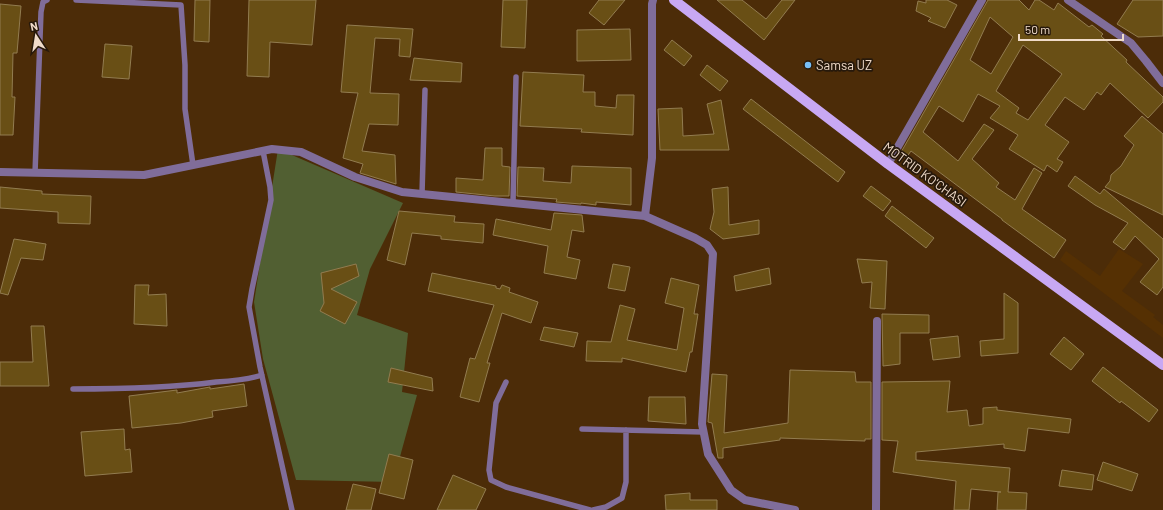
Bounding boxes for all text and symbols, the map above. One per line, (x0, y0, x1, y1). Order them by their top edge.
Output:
north arrow (16, 16, 56, 56)
scale bar (1019, 16, 1123, 42)
text: N (29, 19, 39, 33)
text: 50 m (1025, 22, 1050, 36)
place label: Samsa UZ (816, 57, 872, 73)
marker: Samsa UZ (803, 60, 813, 70)
street label: MOTRID KO'CHASI (880, 138, 970, 210)

